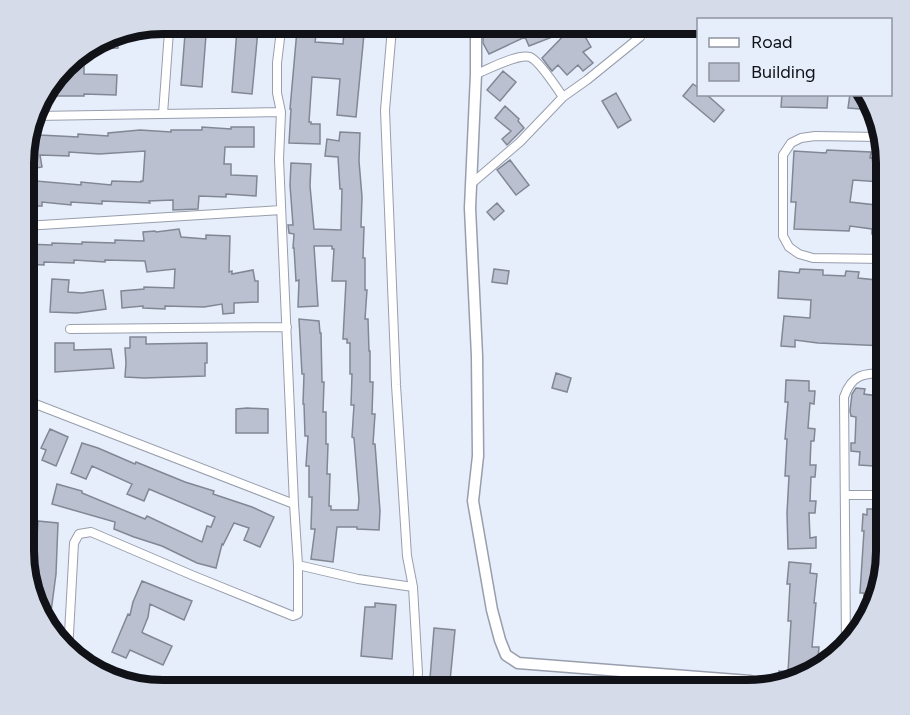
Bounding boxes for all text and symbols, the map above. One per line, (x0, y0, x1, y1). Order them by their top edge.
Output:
legend (697, 18, 892, 96)
text: Road (751, 31, 792, 53)
text: Building (751, 61, 816, 83)

